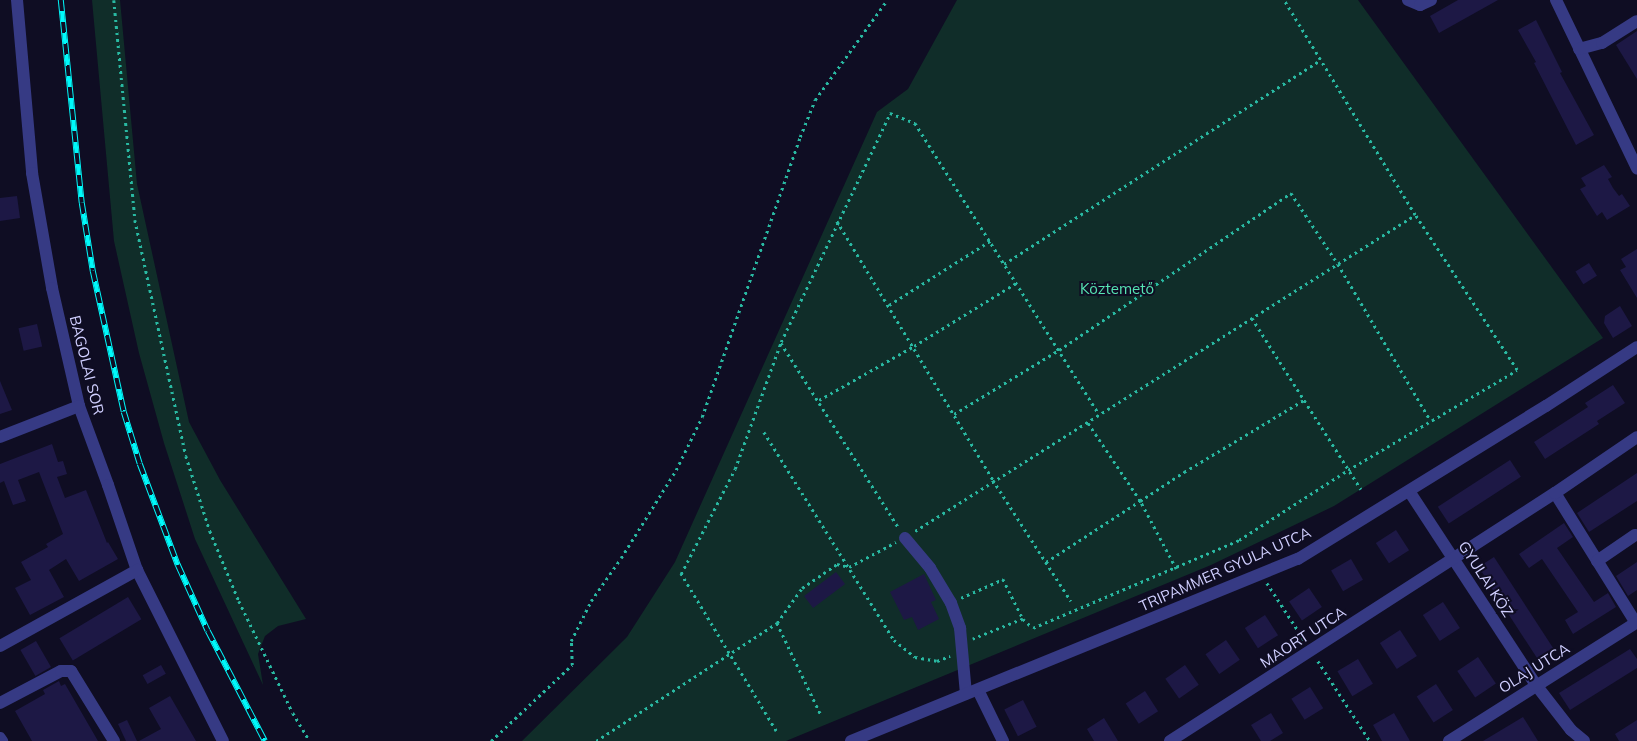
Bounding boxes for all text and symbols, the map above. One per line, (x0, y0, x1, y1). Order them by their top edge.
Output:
park label: Köztemető (1080, 280, 1154, 298)
street label: BAGOLAI SOR (66, 314, 108, 416)
street label: TRIPAMMER GYULA UTCA (1136, 523, 1314, 615)
street label: GYULAI KÖZ (1455, 538, 1517, 620)
street label: MAORT UTCA (1257, 603, 1349, 671)
street label: OLAJ UTCA (1495, 639, 1573, 697)

